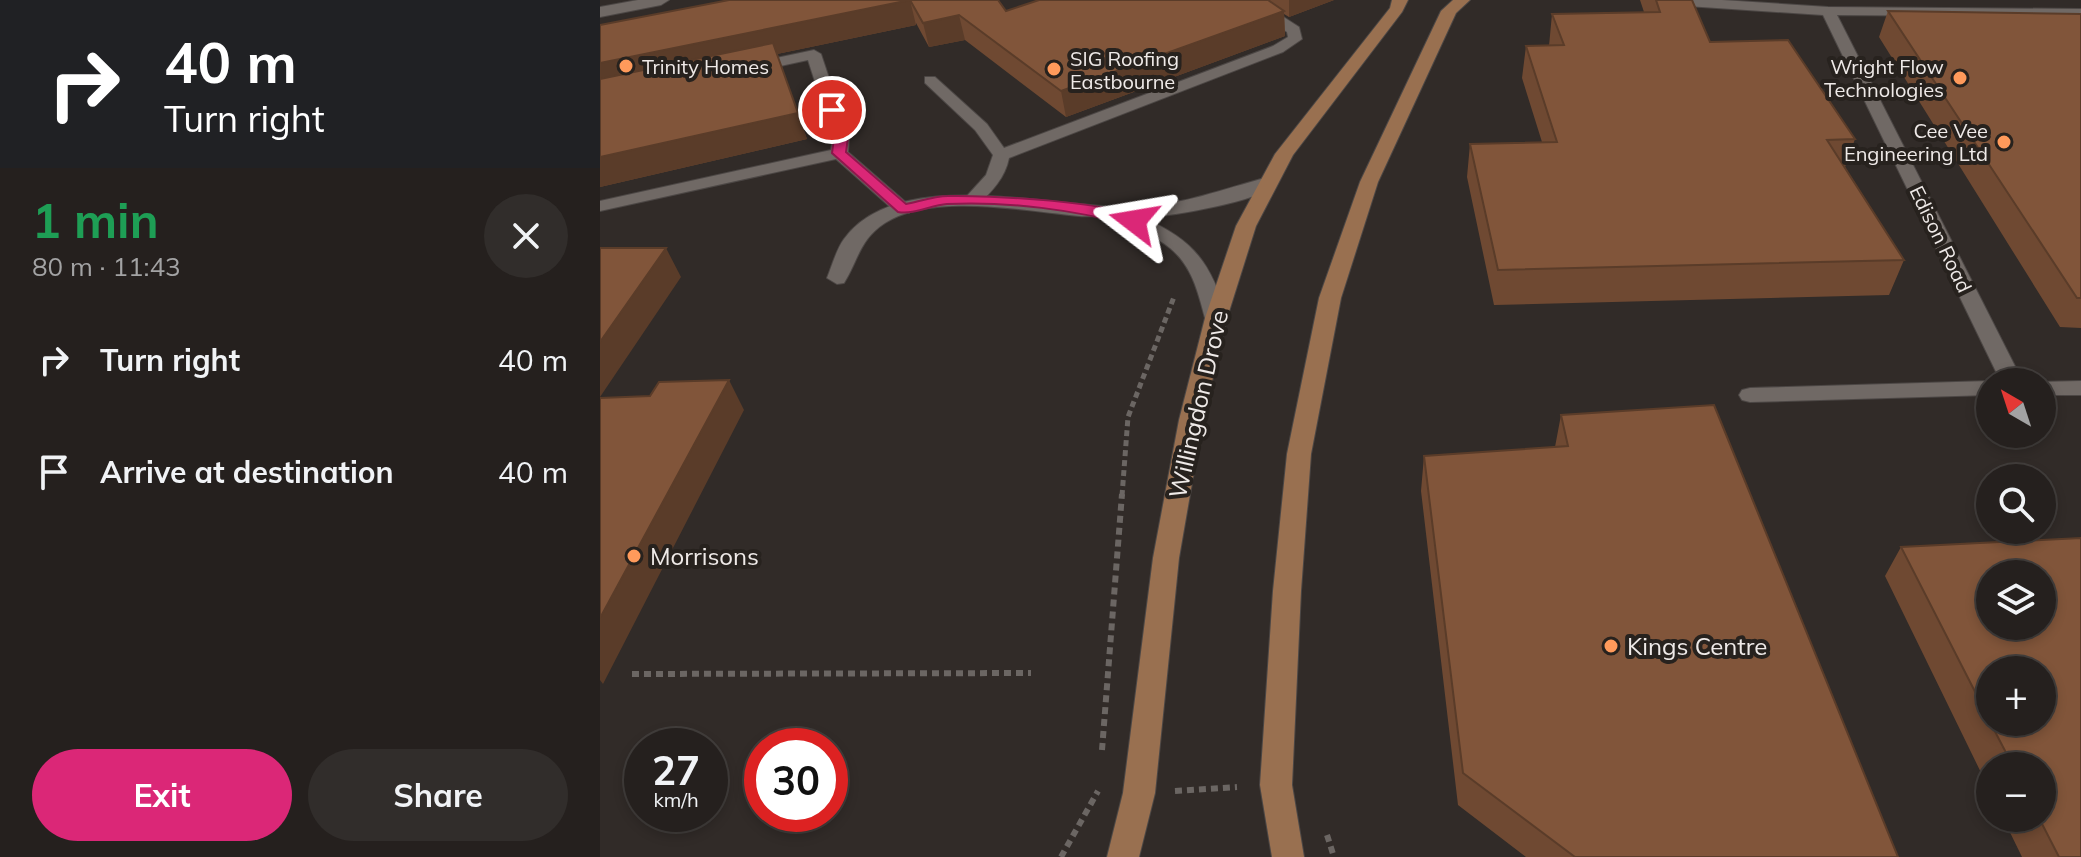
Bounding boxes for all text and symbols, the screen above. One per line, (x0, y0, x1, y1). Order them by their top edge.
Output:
text: 40 m (164, 27, 297, 97)
icon: right (32, 32, 136, 136)
place label: SIG Roofing Eastbourne (1070, 46, 1179, 94)
place label: Trinity Homes (642, 54, 769, 79)
place label: Wright Flow Technologies (1824, 54, 1944, 102)
marker: Trinity Homes (617, 57, 635, 75)
marker: SIG Roofing Eastbourne (1045, 60, 1063, 78)
marker: Wright Flow Technologies (1951, 69, 1969, 87)
pin (798, 76, 866, 144)
icon: arrive (810, 88, 854, 132)
text: Turn right (164, 96, 325, 141)
place label: Cee Vee Engineering Ltd (1844, 118, 1988, 166)
marker: Cee Vee Engineering Ltd (1995, 133, 2013, 151)
position arrow (1092, 179, 1176, 263)
street label: Edison Road (1904, 181, 1978, 297)
text: 1 min (32, 190, 159, 250)
button: close (484, 194, 568, 278)
text: 80 m · 11:43 (32, 250, 181, 283)
street label: Willingdon Drove (1162, 307, 1234, 501)
icon: right (32, 338, 76, 382)
text: Turn right (100, 341, 240, 379)
text: 40 m (498, 341, 568, 379)
north arrow (1976, 368, 2056, 448)
map controls (1976, 368, 2056, 832)
icon: arrive (32, 450, 76, 494)
text: Arrive at destination (100, 453, 394, 491)
text: 40 m (498, 453, 568, 491)
button: search (1976, 464, 2056, 544)
place label: Morrisons (650, 541, 759, 571)
marker: Morrisons (625, 547, 643, 565)
button: layers (1976, 560, 2056, 640)
place label: Kings Centre (1627, 631, 1767, 661)
marker: Kings Centre (1602, 637, 1620, 655)
button: + (1976, 656, 2056, 736)
speed limit sign: 30 (744, 728, 848, 832)
text: 27 (652, 745, 700, 795)
button: Exit (32, 749, 292, 841)
button: Share (308, 749, 568, 841)
button: − (1976, 752, 2056, 832)
text: km/h (653, 787, 699, 812)

